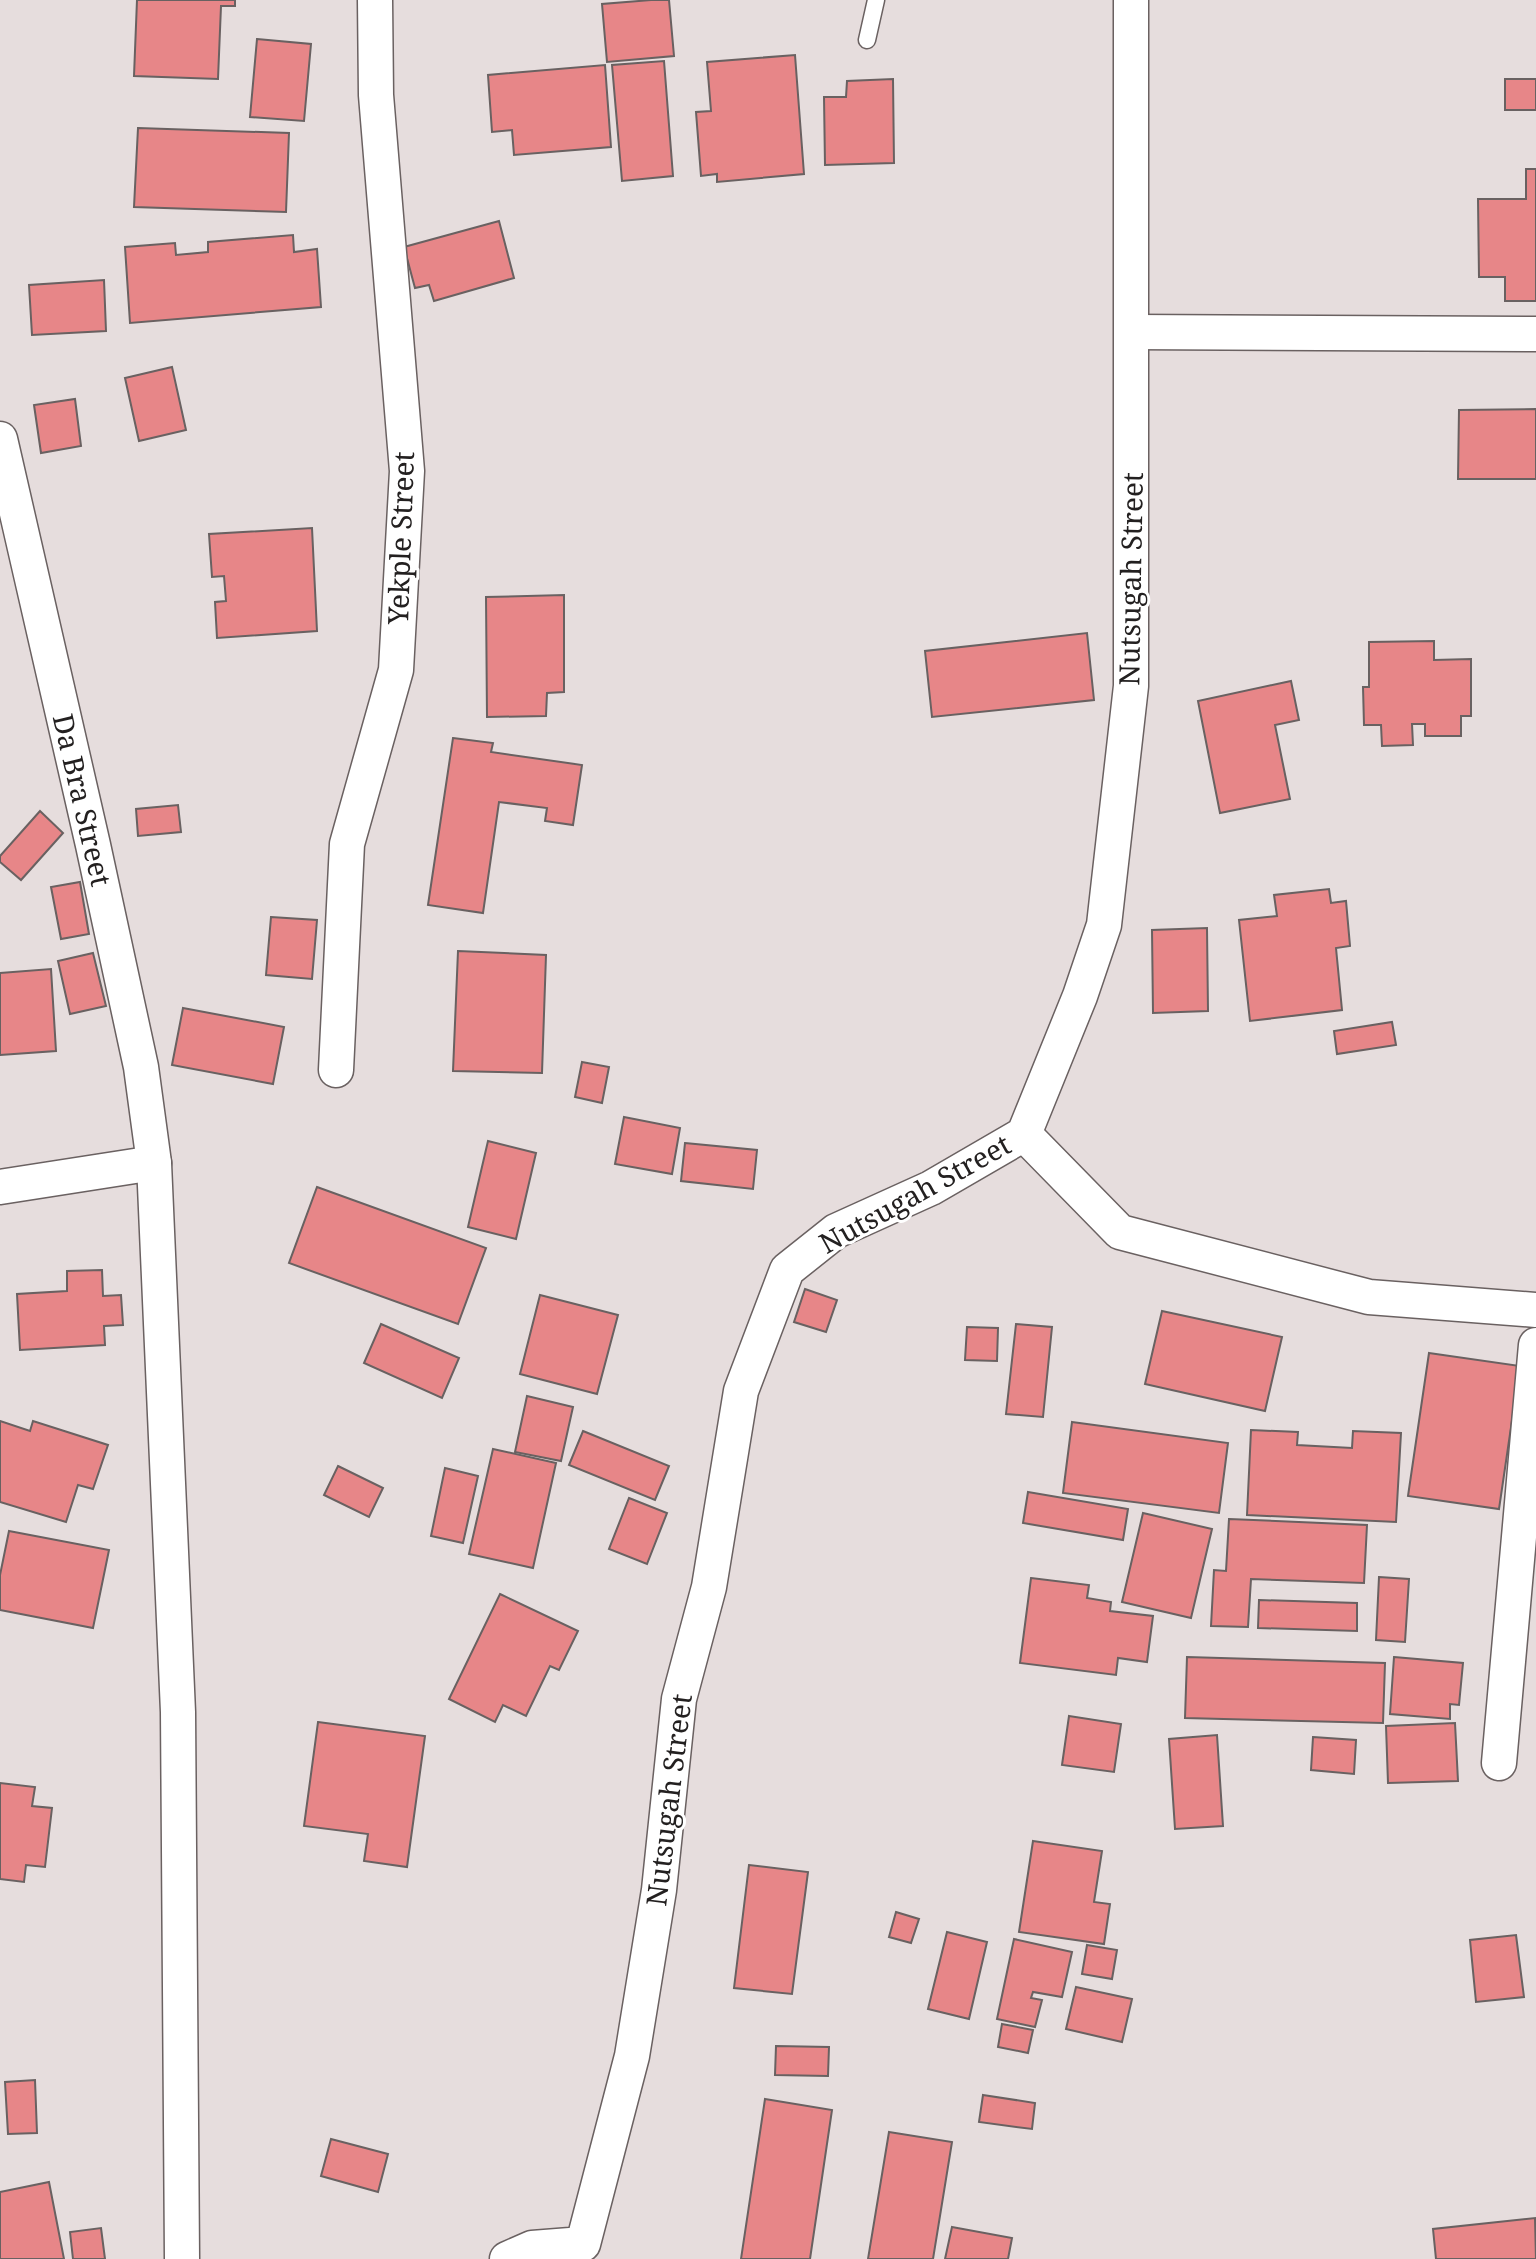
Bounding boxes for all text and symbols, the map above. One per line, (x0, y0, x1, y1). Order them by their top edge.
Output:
street label: Yekple Street (378, 451, 422, 626)
street label: Nutsugah Street (1109, 472, 1151, 686)
street label: Da Bra Street (45, 710, 121, 890)
street label: Nutsugah Street (812, 1125, 1017, 1261)
street label: Nutsugah Street (636, 1692, 700, 1908)

